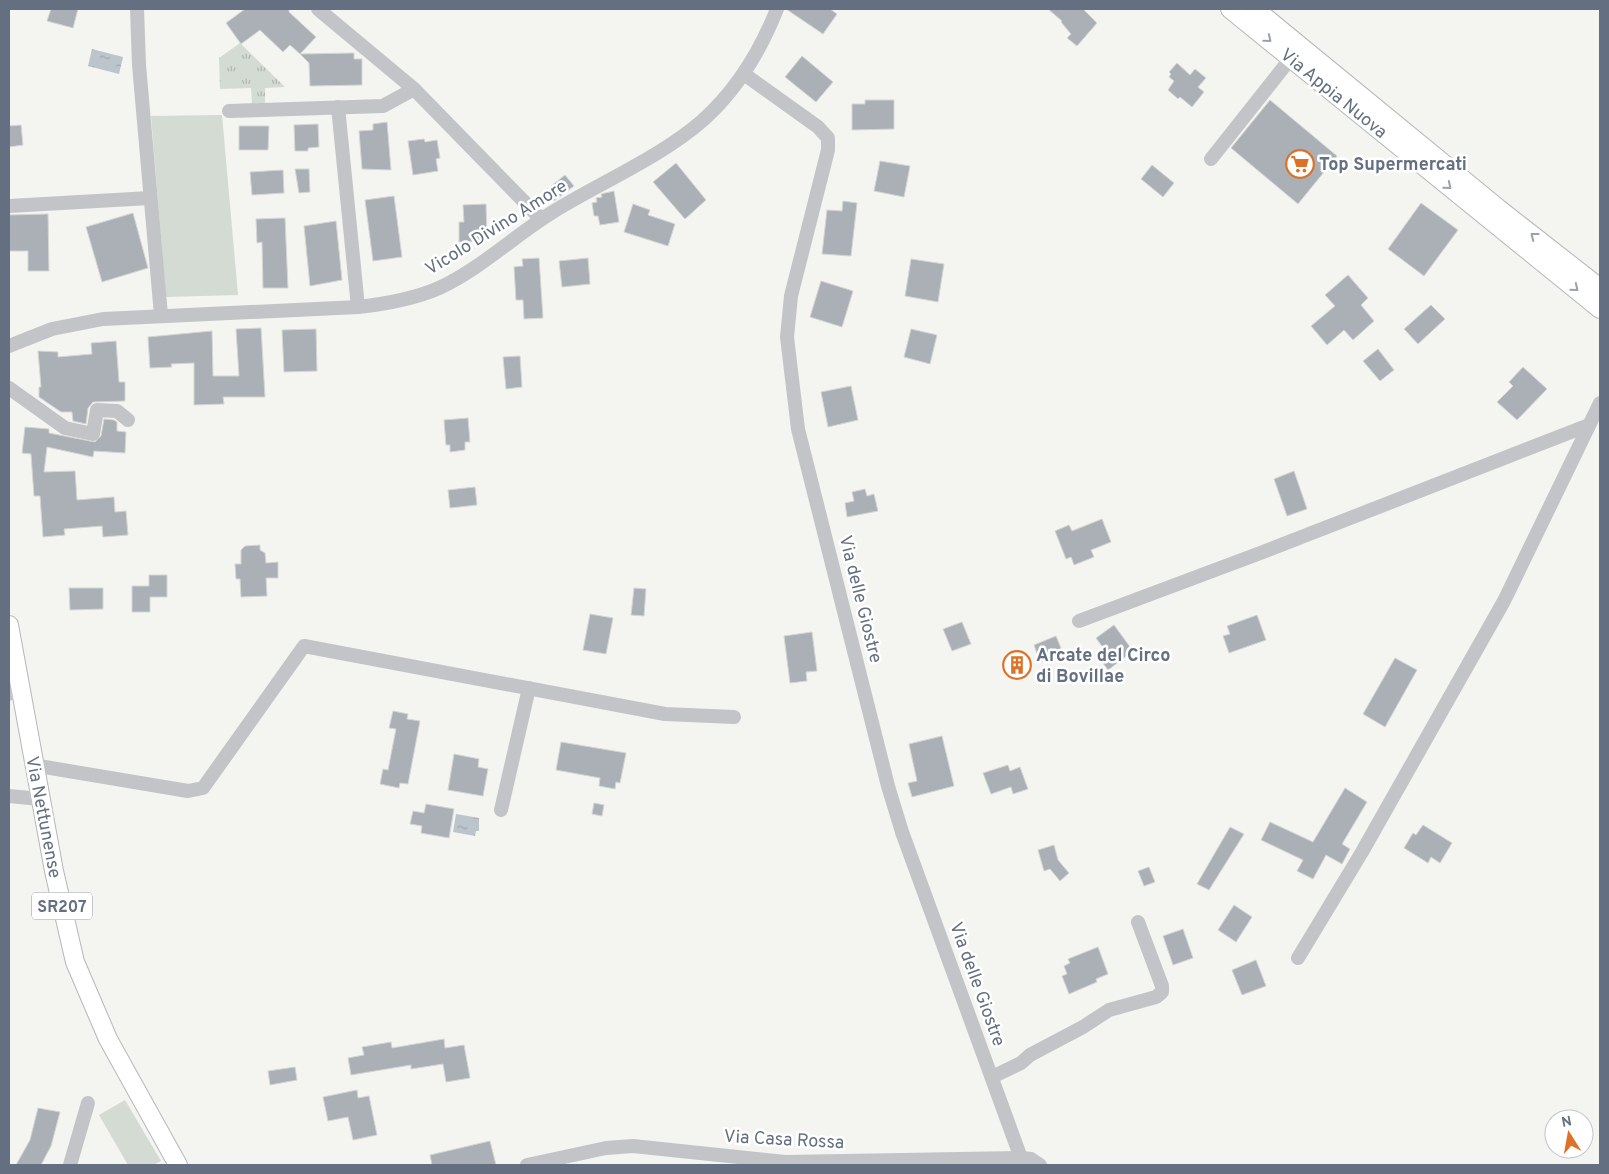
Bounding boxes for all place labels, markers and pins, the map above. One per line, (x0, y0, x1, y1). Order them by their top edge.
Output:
supermarket icon: Top Supermercati (1285, 149, 1315, 179)
place label: Top Supermercati (1319, 154, 1467, 177)
place label: Arcate del Circo di Bovillae (1036, 645, 1171, 689)
building icon: Arcate del Circo di Bovillae (1002, 650, 1032, 680)

